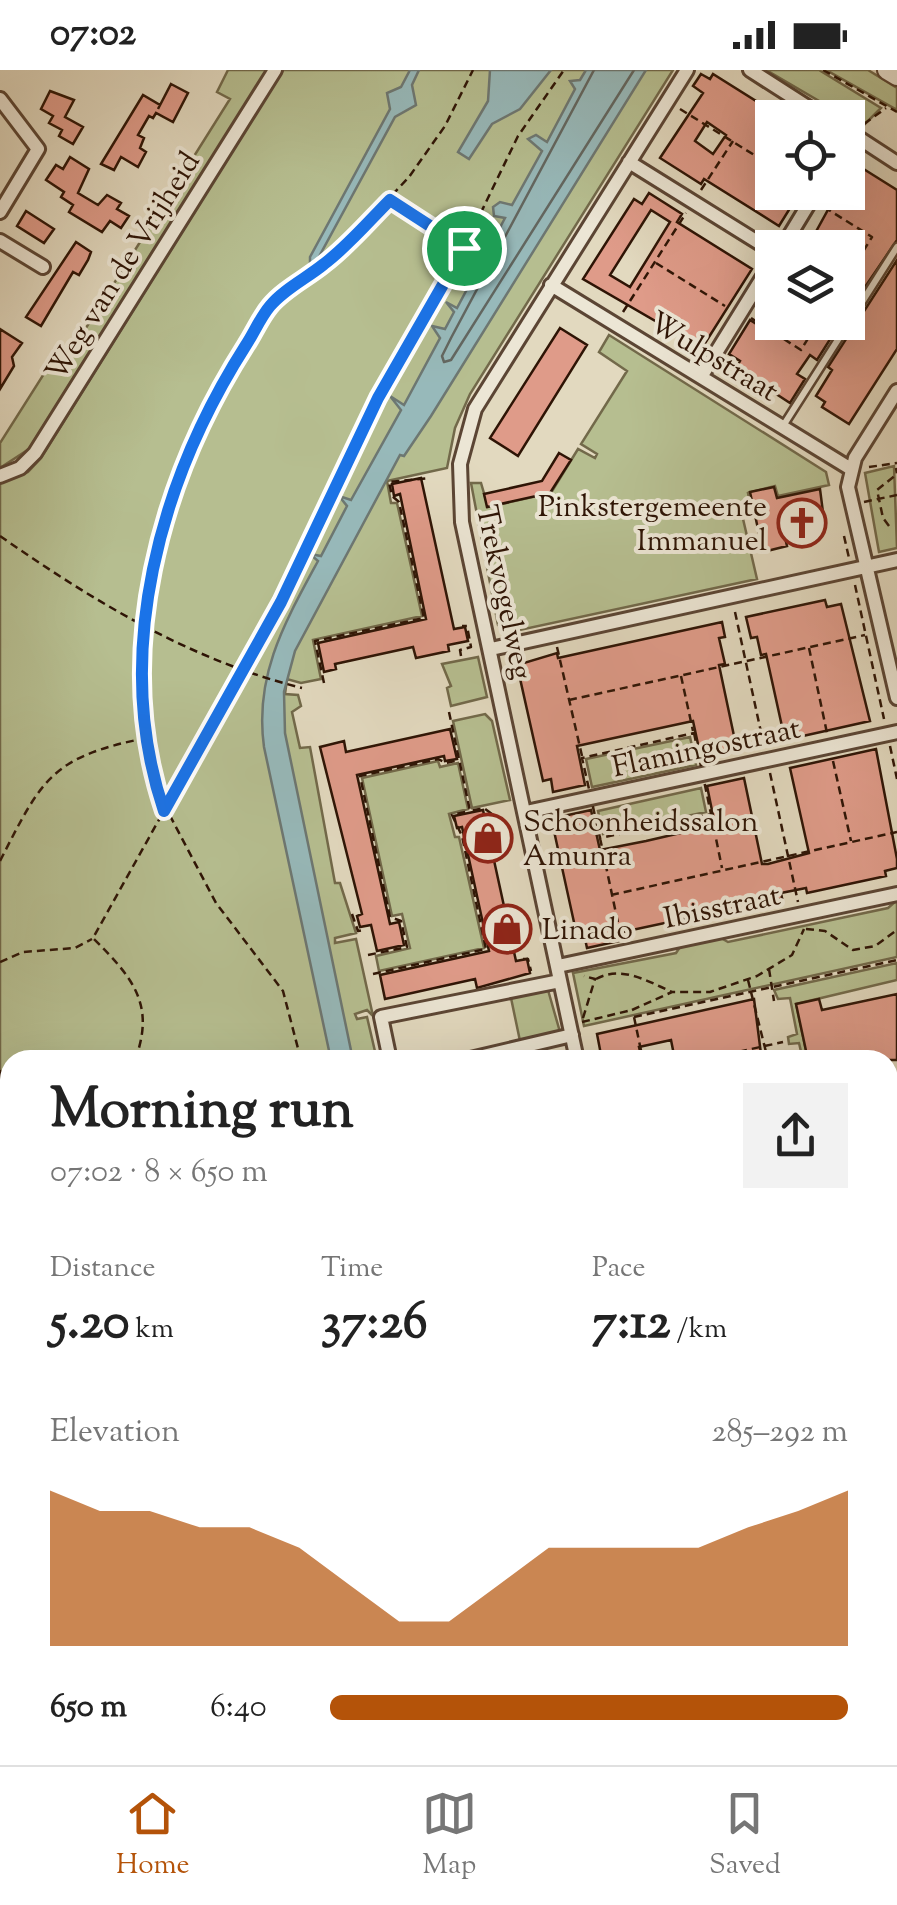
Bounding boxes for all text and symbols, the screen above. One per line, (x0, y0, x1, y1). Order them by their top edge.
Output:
text: 07:02 (50, 8, 136, 62)
map controls (755, 100, 865, 340)
button: locate (755, 100, 865, 210)
street label: Weg van de Vrijheid (36, 144, 212, 390)
pin (422, 206, 507, 291)
icon: arrive (437, 221, 492, 276)
button: layers (755, 230, 865, 340)
street label: Wulpstraat (640, 303, 786, 414)
place label: Pinkstergemeente Immanuel (538, 487, 767, 564)
church icon: Pinkstergemeente Immanuel (776, 497, 828, 549)
street label: Trekvogelweg (463, 501, 542, 684)
street label: Flamingostraat (608, 709, 805, 790)
place label: Schoonheidssalon Amunra (523, 802, 759, 879)
shop icon: Schoonheidssalon Amunra (462, 812, 514, 864)
street label: Ibisstraat (660, 875, 785, 942)
shop icon: Linado (481, 903, 533, 955)
place label: Linado (542, 910, 633, 953)
text: Morning run (50, 1073, 354, 1152)
button: share (743, 1083, 848, 1188)
text: 07:02 · 8 × 650 m (50, 1150, 268, 1196)
text: Distance (50, 1249, 156, 1289)
text: Time (321, 1249, 383, 1289)
text: Pace (592, 1249, 646, 1289)
text: 5.20 (50, 1289, 130, 1361)
text: 37:26 (321, 1289, 428, 1361)
text: 7:12 (592, 1289, 670, 1361)
text: km (130, 1310, 174, 1350)
text: /km (670, 1310, 727, 1350)
text: Elevation (50, 1410, 180, 1456)
text: 285–292 m (712, 1410, 848, 1456)
text: 650 m (50, 1685, 127, 1731)
text: 6:40 (210, 1685, 267, 1731)
tab: Home (116, 1786, 190, 1886)
tab: Map (422, 1786, 477, 1886)
tab: Saved (709, 1786, 781, 1886)

